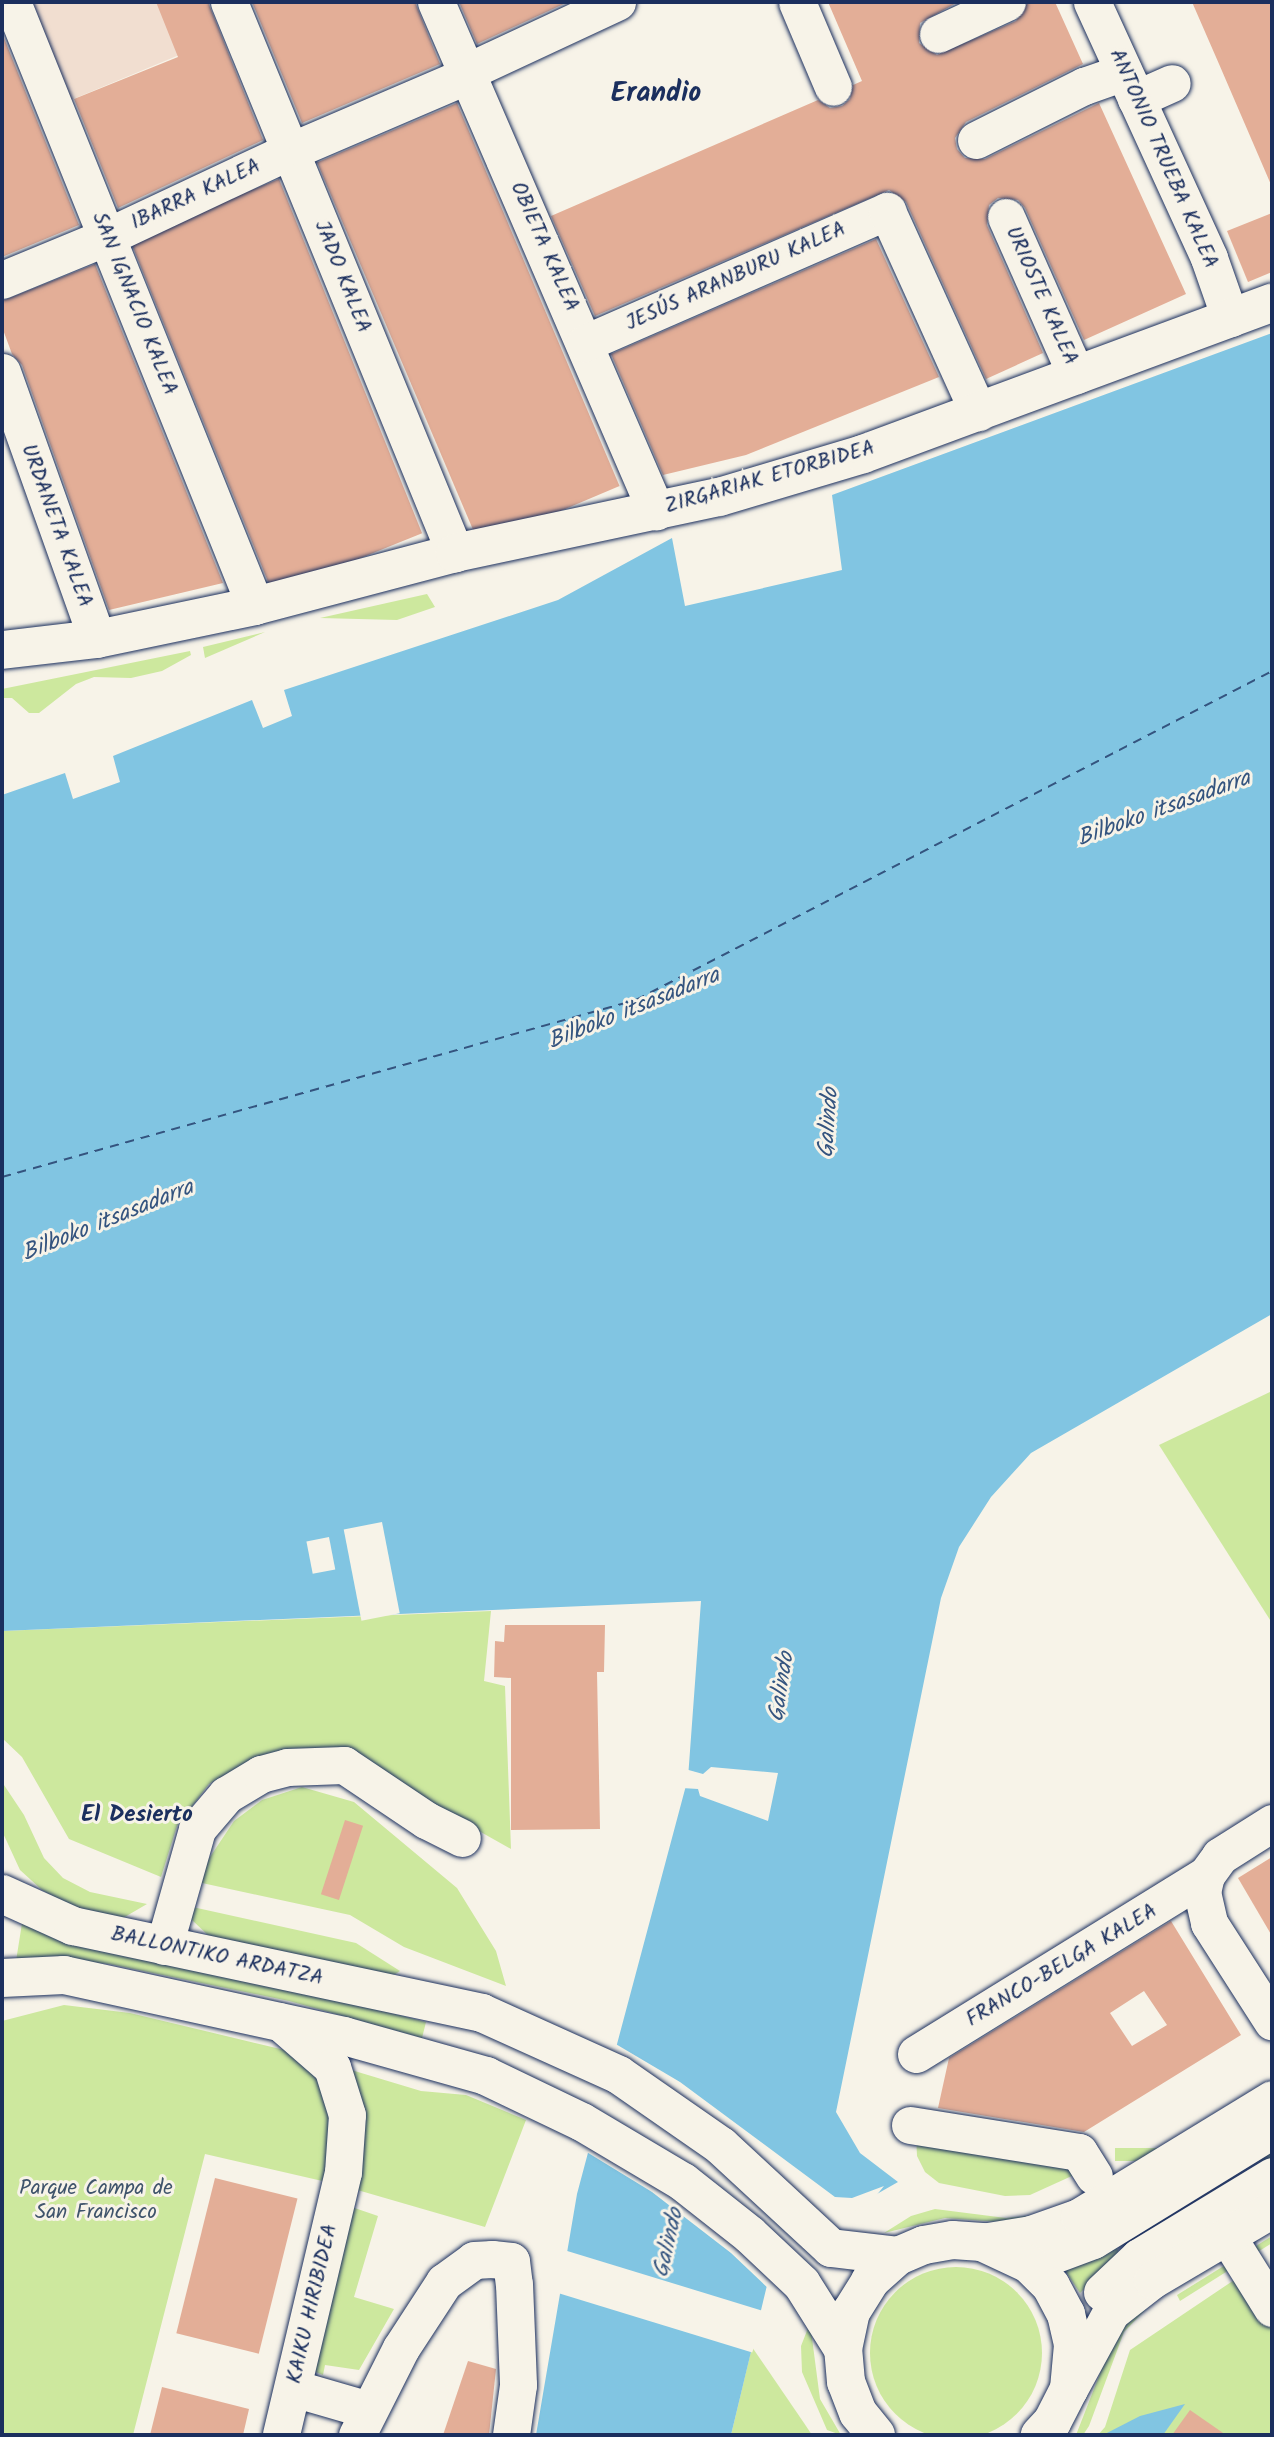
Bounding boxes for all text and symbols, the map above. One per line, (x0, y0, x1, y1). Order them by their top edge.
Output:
street label: ANTONIO TRUEBA KALEA (1103, 45, 1223, 273)
district label: Erandio (611, 77, 701, 111)
street label: IBARRA KALEA (127, 154, 265, 236)
street label: OBIETA KALEA (504, 178, 584, 316)
street label: SAN IGNACIO KALEA (86, 209, 182, 399)
street label: JADO KALEA (308, 217, 376, 337)
street label: JESÚS ARANBURU KALEA (622, 217, 850, 337)
street label: URIOSTE KALEA (999, 223, 1083, 369)
street label: ZIRGARIAK ETORBIDEA (662, 436, 878, 520)
street label: URDANETA KALEA (15, 441, 97, 611)
water label: Bilboko itsasadarra (1074, 765, 1254, 853)
water label: Bilboko itsasadarra (544, 962, 724, 1056)
water label: Galindo (813, 1087, 845, 1159)
water label: Bilboko itsasadarra (18, 1174, 198, 1268)
water label: Galindo (763, 1650, 801, 1724)
district label: El Desierto (81, 1801, 193, 1829)
street label: FRANCO-BELGA KALEA (962, 1899, 1162, 2033)
street label: BALLONTIKO ARDATZA (109, 1922, 325, 1992)
park label: Parque Campa de San Francisco (19, 2176, 173, 2226)
water label: Galindo (648, 2206, 690, 2280)
street label: KAIKU HIRIBIDEA (282, 2222, 344, 2386)

